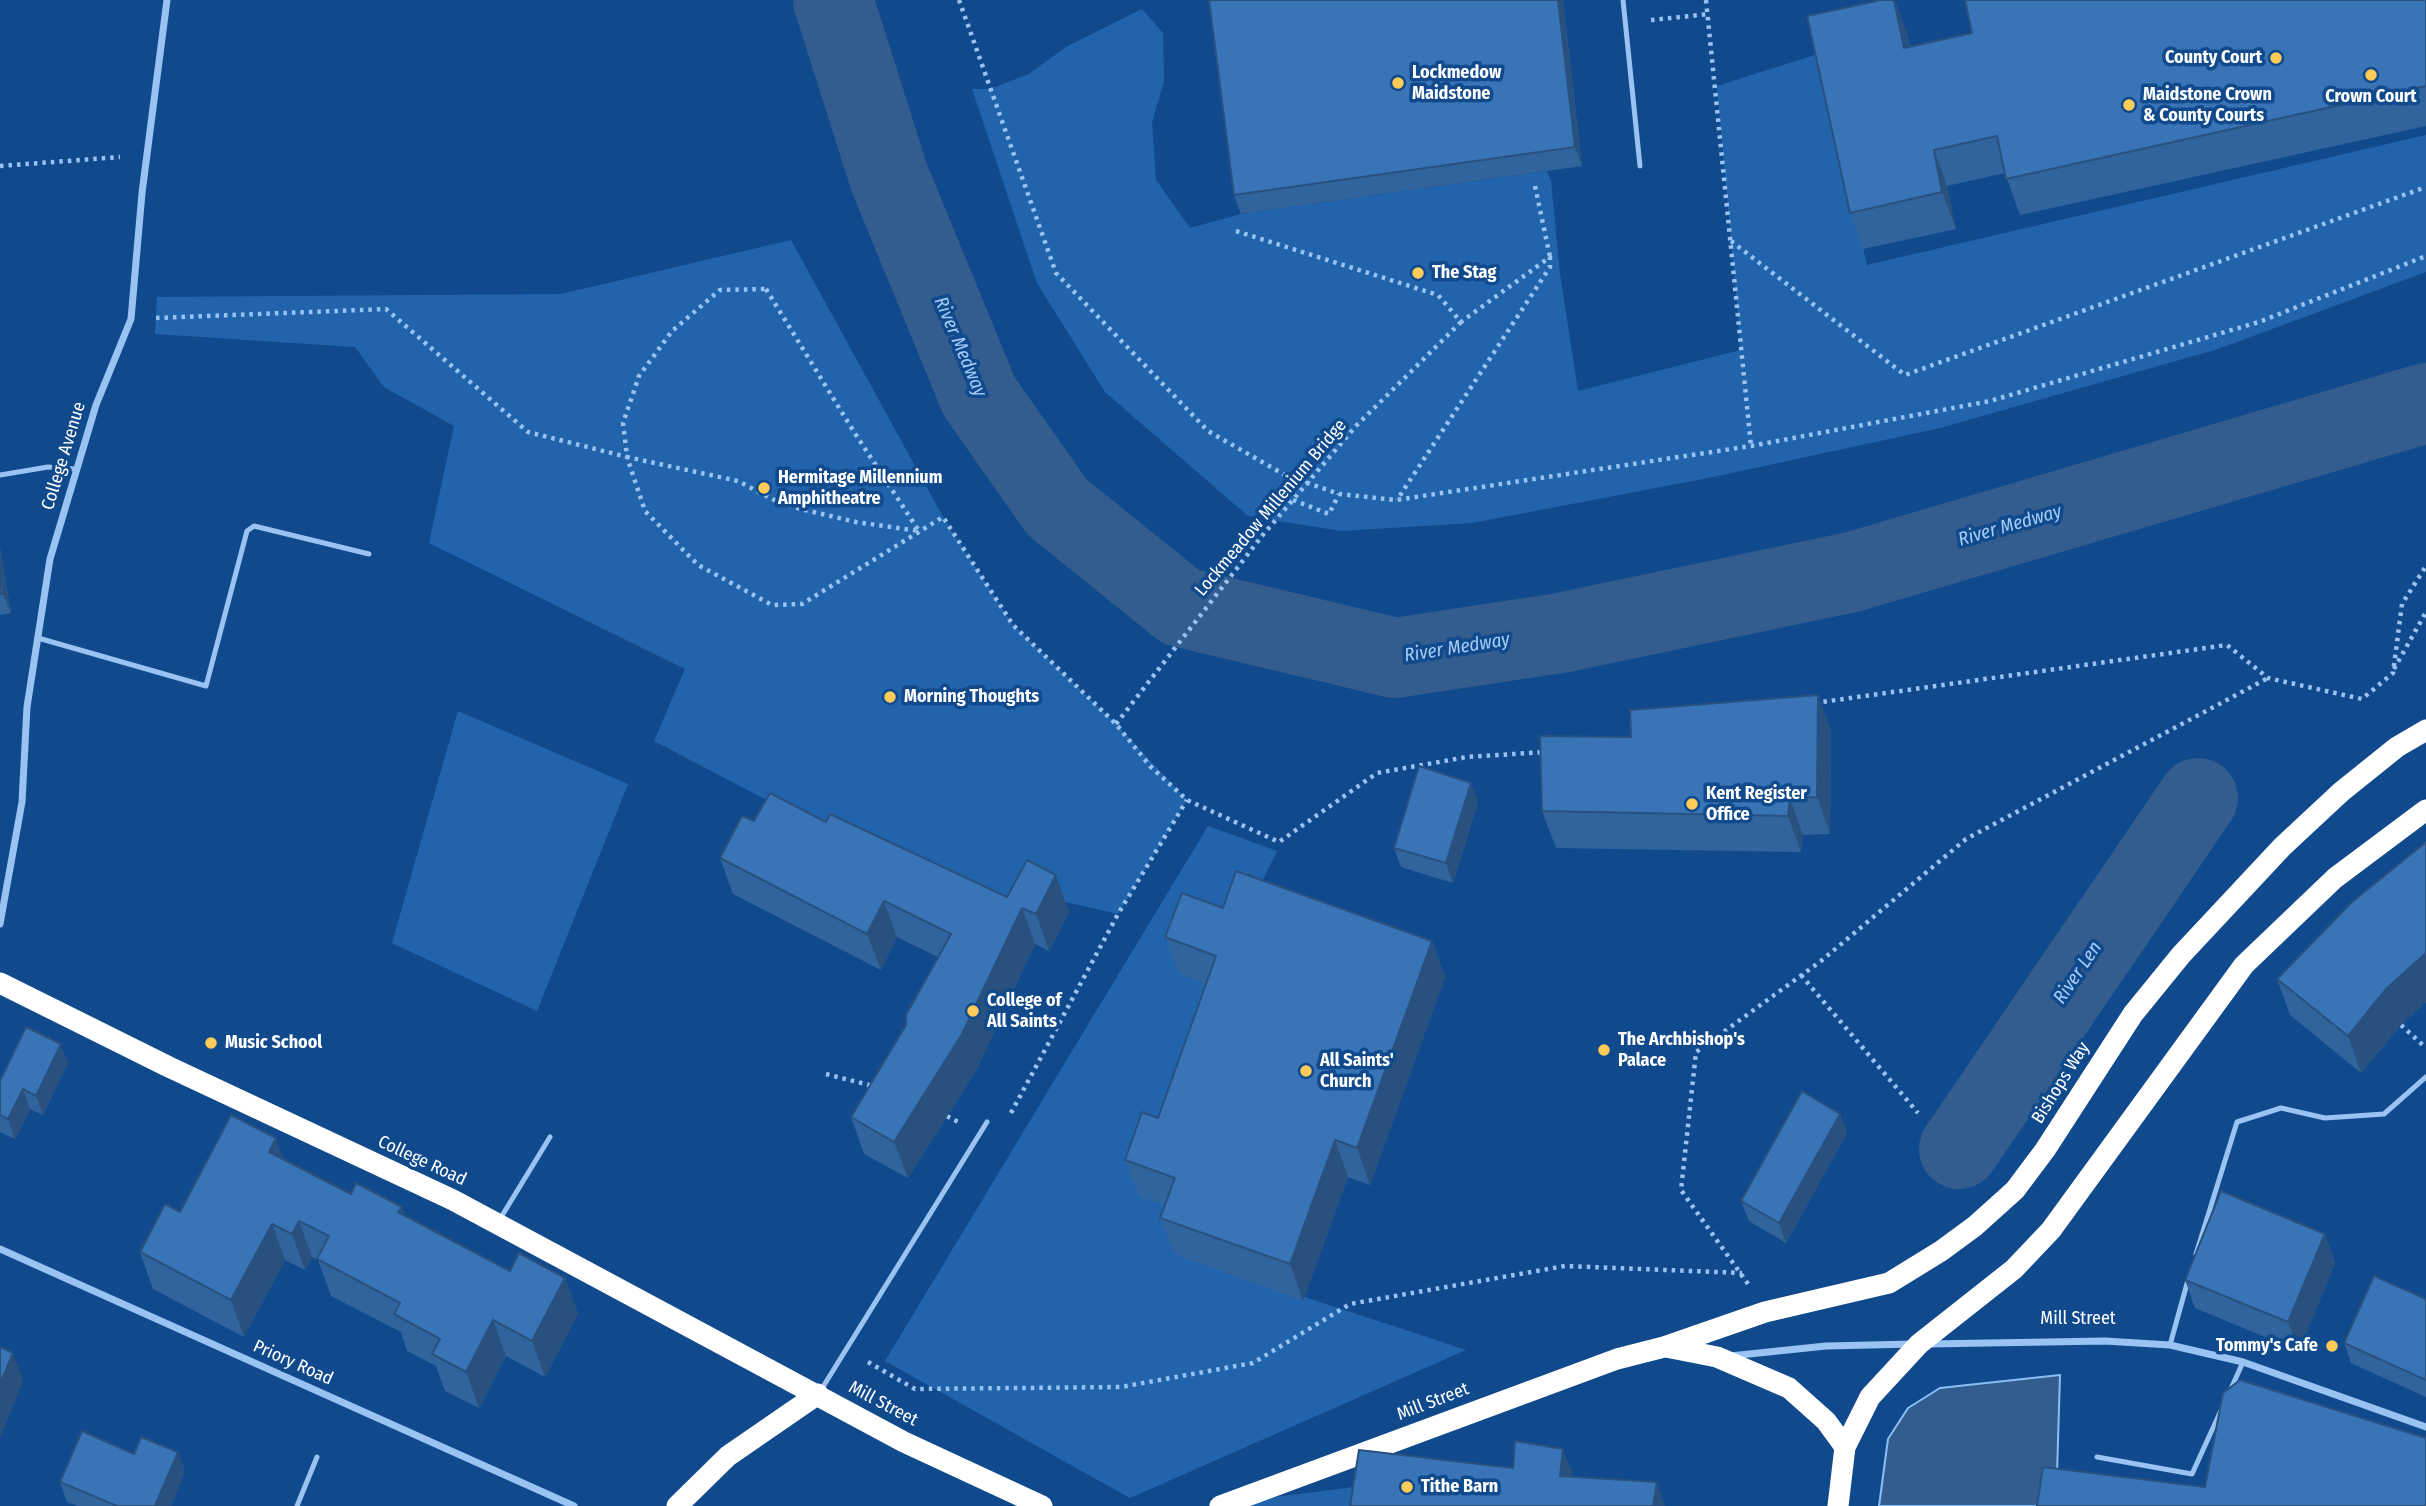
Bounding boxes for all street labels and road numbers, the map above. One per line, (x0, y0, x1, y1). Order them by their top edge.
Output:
street label: College Avenue (37, 399, 91, 513)
street label: Lockmeadow Millenium Bridge (1191, 415, 1351, 601)
street label: Bishops Way (2027, 1038, 2095, 1128)
street label: College Road (374, 1131, 470, 1191)
street label: Mill Street (2040, 1308, 2116, 1330)
street label: Priory Road (250, 1336, 336, 1390)
street label: Mill Street (845, 1377, 921, 1431)
street label: Mill Street (1394, 1378, 1472, 1426)

